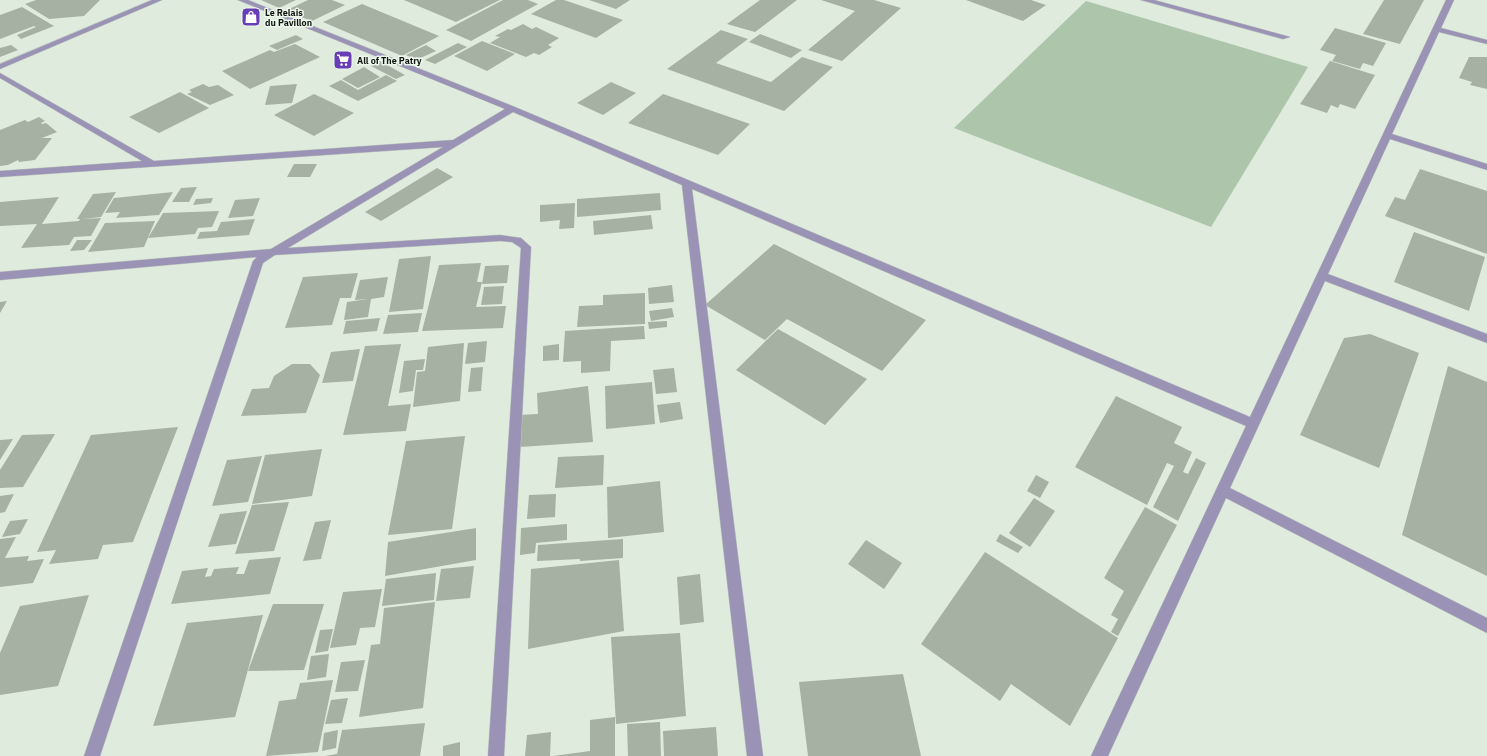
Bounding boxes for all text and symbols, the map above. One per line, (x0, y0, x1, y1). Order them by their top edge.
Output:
shop icon: Le Relais du Pavillon (240, 6, 262, 28)
place label: Le Relais du Pavillon (265, 7, 312, 28)
supermarket icon: All of The Patry (332, 49, 354, 71)
place label: All of The Patry (357, 55, 422, 66)

